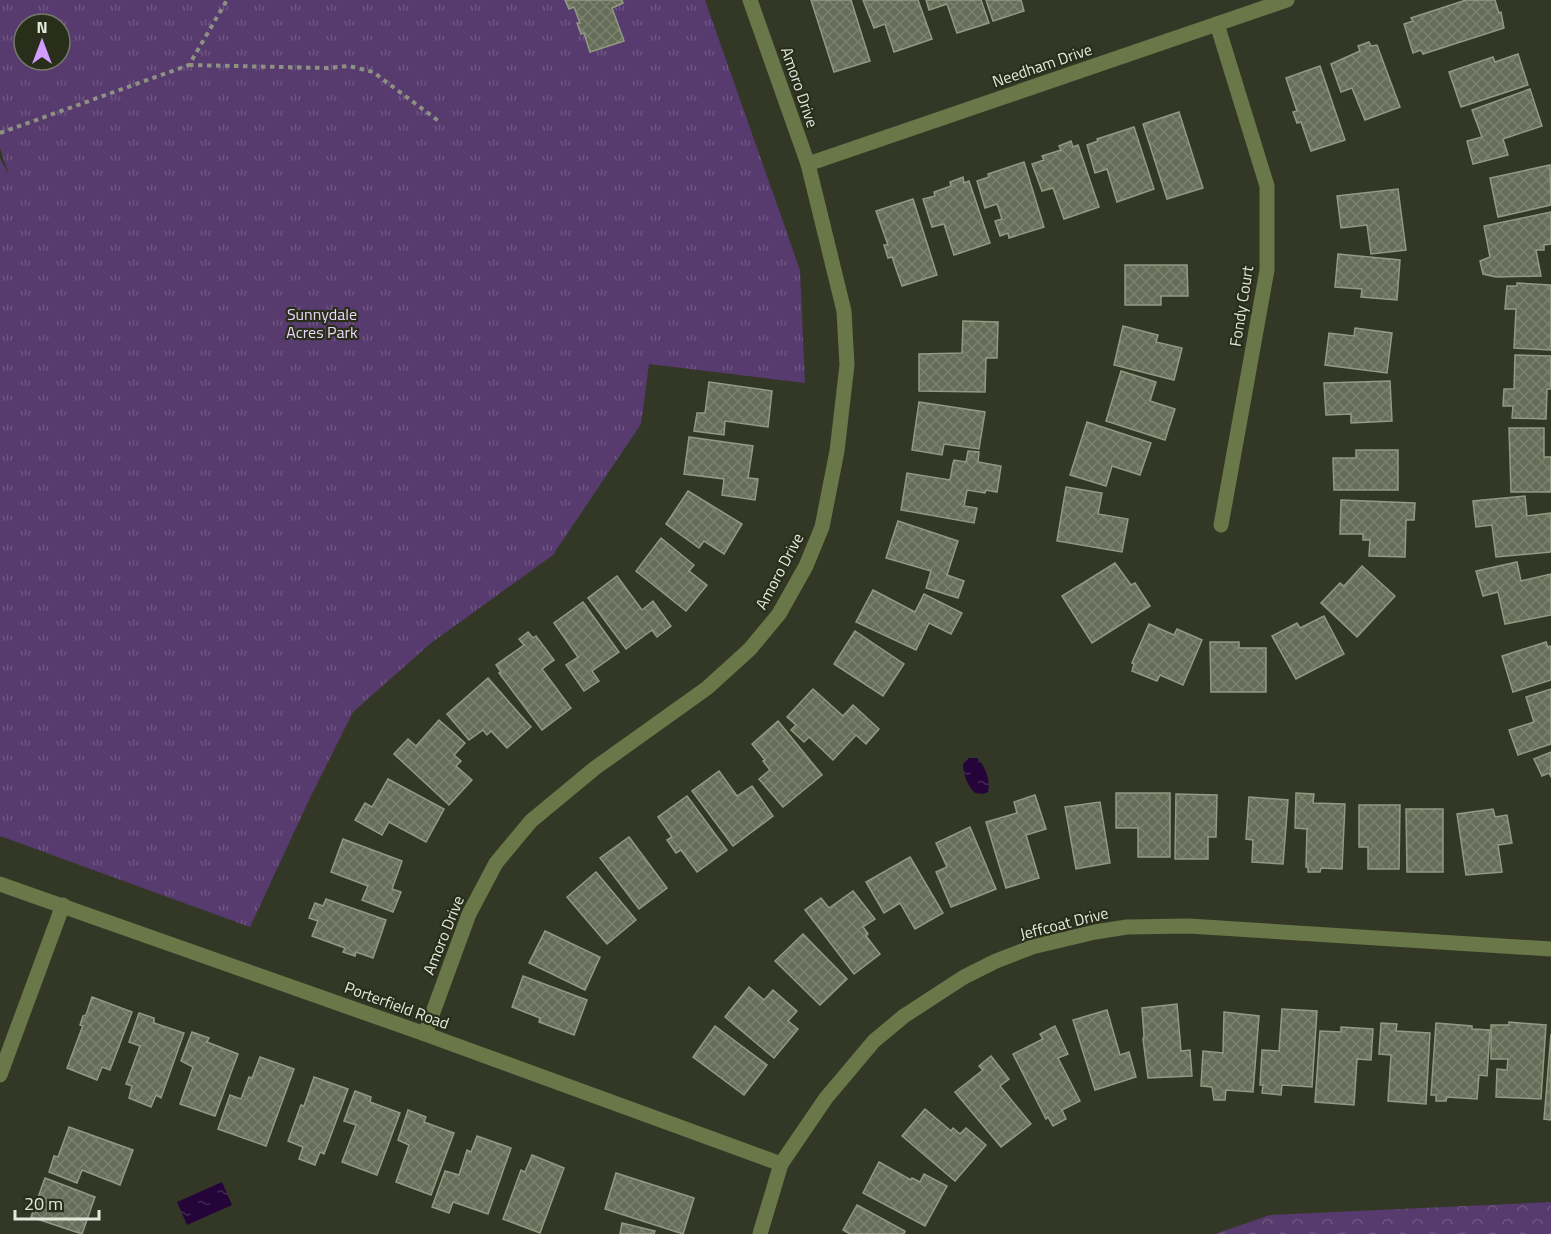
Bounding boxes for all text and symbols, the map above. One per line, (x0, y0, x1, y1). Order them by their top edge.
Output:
north arrow (12, 12, 72, 72)
text: N (36, 15, 48, 39)
street label: Needham Drive (989, 37, 1095, 93)
street label: Amoro Drive (775, 44, 825, 130)
street label: Fondy Court (1223, 263, 1259, 348)
park label: Sunnydale Acres Park (286, 302, 358, 344)
street label: Amoro Drive (749, 528, 809, 614)
street label: Amoro Drive (416, 892, 470, 978)
street label: Jeffcoat Drive (1017, 900, 1111, 946)
street label: Porterfield Road (341, 975, 453, 1035)
scale bar (15, 1183, 99, 1221)
text: 20 m (24, 1190, 63, 1217)

